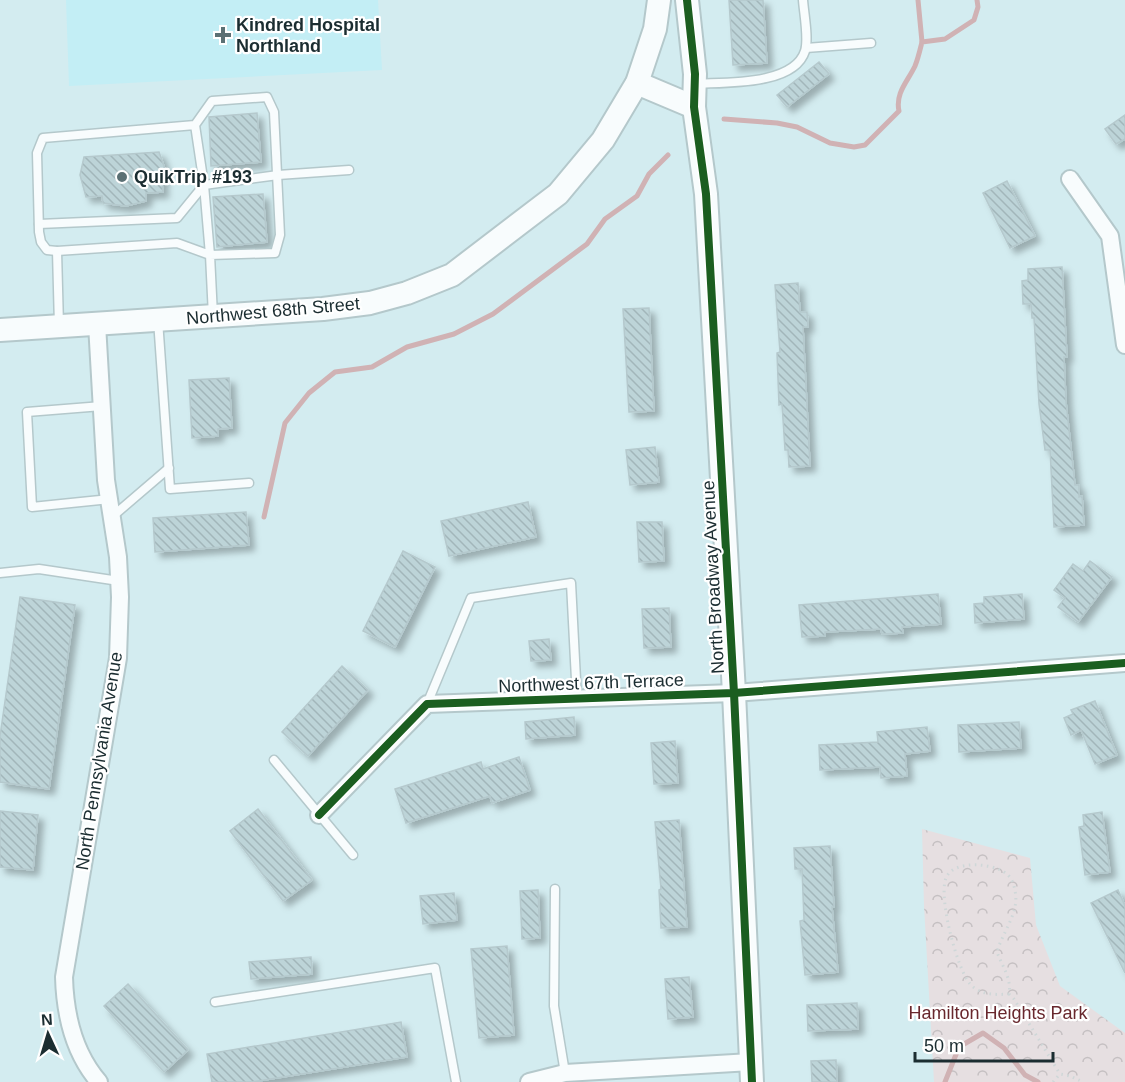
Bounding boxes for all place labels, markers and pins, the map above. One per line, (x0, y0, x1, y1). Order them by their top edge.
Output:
place label: Kindred Hospital Northland (236, 15, 380, 56)
marker: Kindred Hospital Northland (214, 26, 232, 44)
place label: QuikTrip #193 (134, 167, 252, 187)
marker: QuikTrip #193 (115, 170, 129, 184)

